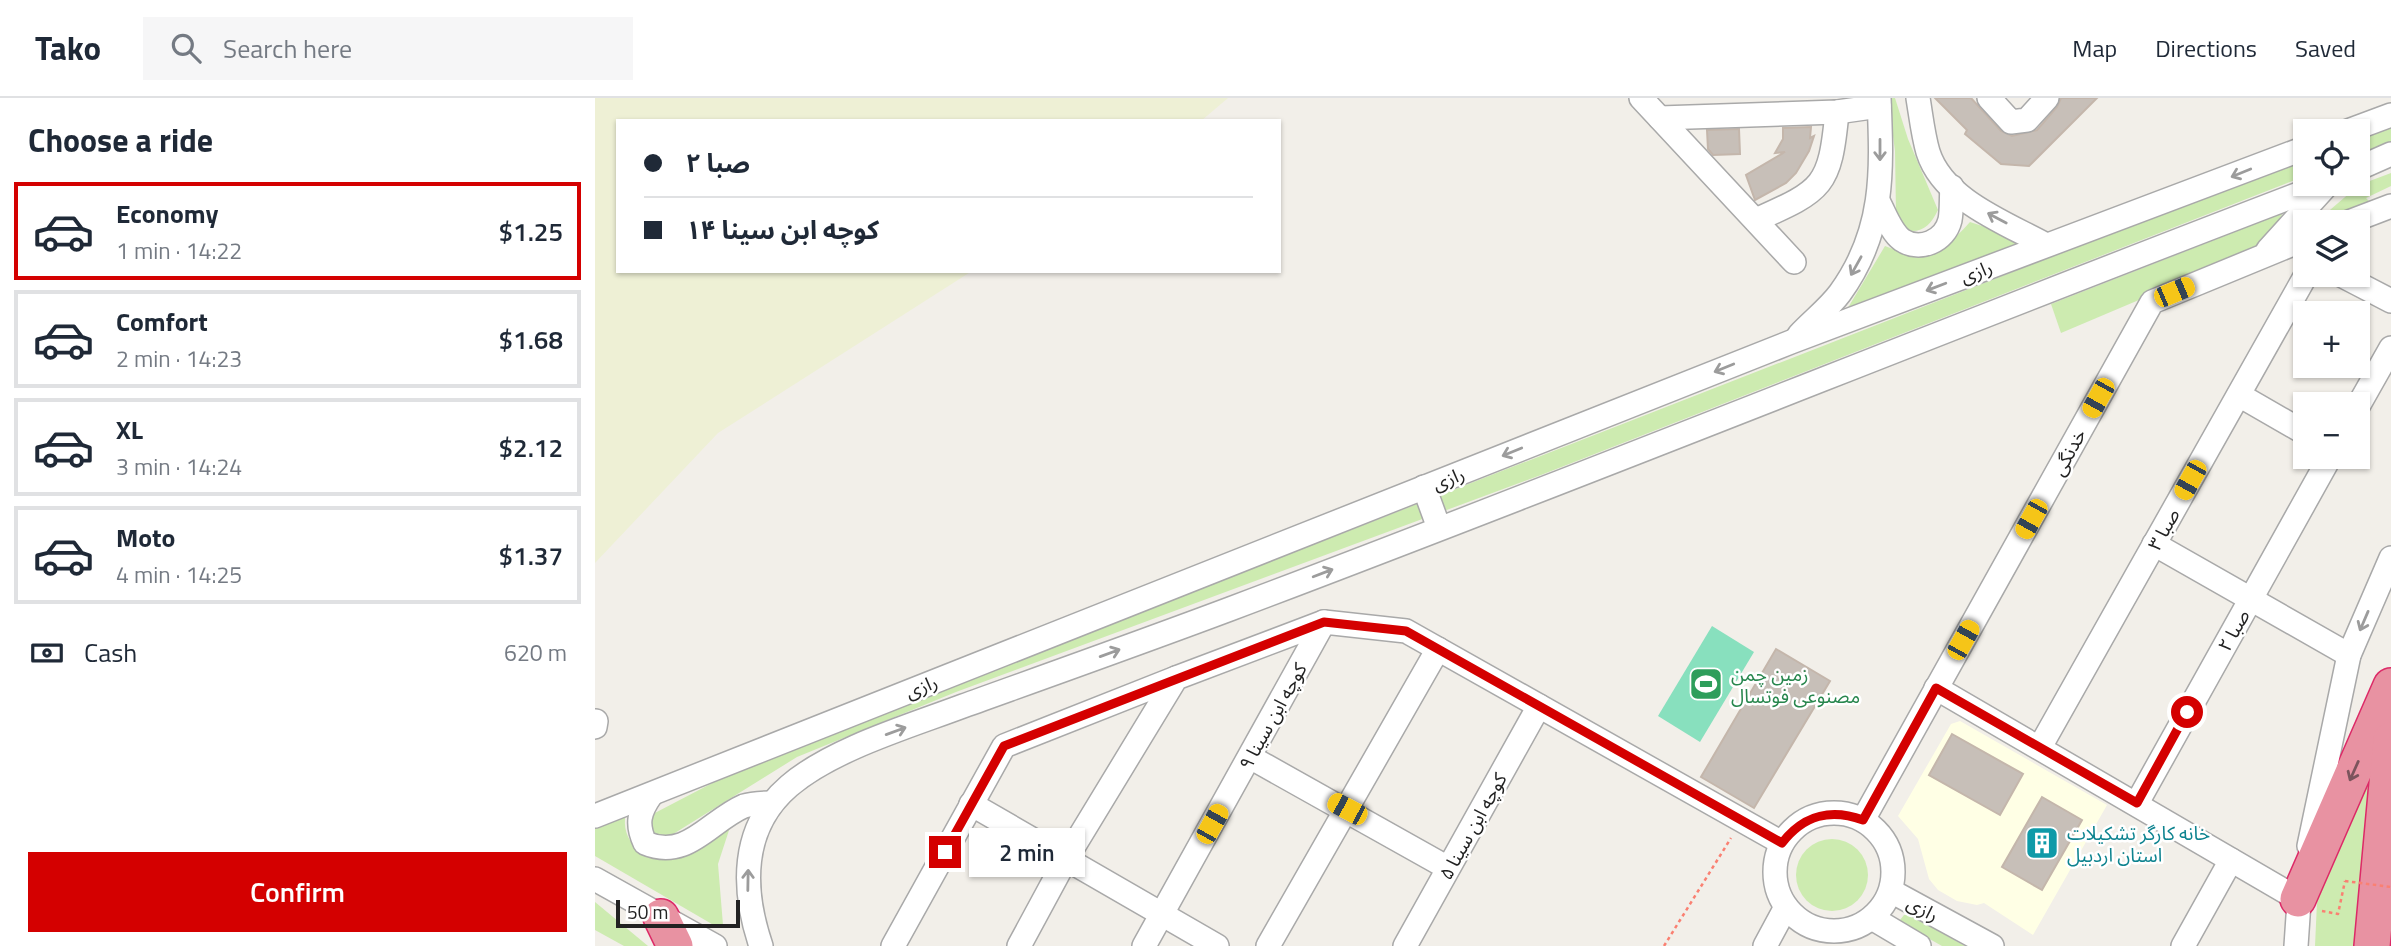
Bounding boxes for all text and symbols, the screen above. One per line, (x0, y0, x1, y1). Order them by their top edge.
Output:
search box (143, 17, 633, 80)
text: Tako (35, 23, 101, 73)
icon: search (167, 29, 205, 67)
text: Search here (223, 29, 352, 68)
text: Map (2072, 30, 2117, 66)
text: Directions (2155, 30, 2257, 66)
text: Saved (2295, 30, 2356, 66)
text: Choose a ride (28, 116, 213, 164)
map controls (2293, 119, 2370, 469)
button: locate (2293, 119, 2370, 196)
one-way arrow (1873, 138, 1887, 161)
text: صبا ۲ (686, 143, 750, 182)
one-way arrow (2231, 168, 2253, 181)
text: Economy (116, 194, 218, 233)
icon: car (32, 200, 95, 263)
text: کوچه ابن سینا ۱۴ (686, 210, 879, 249)
button: layers (2293, 210, 2370, 287)
one-way arrow (1988, 211, 2008, 225)
text: $1.25 (499, 212, 563, 251)
text: 1 min · 14:22 (116, 233, 242, 268)
street label: رازی (1956, 252, 1996, 290)
one-way arrow (1849, 256, 1863, 276)
car (2151, 274, 2198, 310)
one-way arrow (1926, 281, 1948, 294)
button: + (2293, 301, 2370, 378)
text: Comfort (116, 302, 208, 341)
icon: car (32, 308, 95, 371)
text: $1.68 (499, 320, 563, 359)
text: 2 min · 14:23 (116, 341, 242, 376)
one-way arrow (1714, 363, 1735, 376)
car (2079, 375, 2118, 421)
button: − (2293, 392, 2370, 469)
text: XL (116, 410, 143, 449)
icon: car (32, 416, 95, 479)
street label: خدنگی (2043, 423, 2093, 481)
text: $2.12 (499, 428, 563, 467)
one-way arrow (1502, 447, 1524, 460)
text: 3 min · 14:24 (116, 449, 242, 484)
car (2171, 457, 2210, 503)
street label: رازی (1428, 458, 1468, 498)
car (2012, 496, 2051, 542)
street label: صبا ۳ (2140, 503, 2186, 555)
text: Moto (116, 518, 175, 557)
icon: car (32, 524, 95, 587)
text: $1.37 (499, 536, 563, 575)
text: 4 min · 14:25 (116, 557, 242, 592)
one-way arrow (1312, 566, 1334, 578)
street label: صبا ۲ (2210, 604, 2256, 656)
one-way arrow (2357, 609, 2370, 631)
car (1944, 617, 1983, 663)
text: Cash (84, 633, 137, 672)
icon: cash (28, 634, 66, 672)
text: 620 m (504, 635, 567, 670)
one-way arrow (1099, 646, 1121, 658)
street label: کوچه ابن سینا ۹ (1231, 656, 1314, 775)
place label: زمین چمن مصنوعی فوتسال (1731, 659, 1860, 710)
sports icon: زمین چمن مصنوعی فوتسال (1687, 665, 1725, 703)
street label: رازی (901, 666, 941, 706)
route start (2171, 696, 2203, 728)
one-way arrow (885, 724, 907, 736)
one-way arrow (2347, 760, 2360, 782)
street label: کوچه ابن سینا ۵ (1431, 766, 1514, 885)
car (1324, 790, 1371, 828)
car (1193, 801, 1232, 847)
place label: خانه کارگر تشکیلات استان اردبیل (2067, 818, 2210, 869)
building icon: خانه کارگر تشکیلات استان اردبیل (2023, 824, 2061, 862)
callout: 2 min (969, 828, 1085, 876)
text: 2 min (999, 835, 1055, 870)
route end (929, 836, 961, 868)
button: Confirm (28, 852, 567, 932)
one-way arrow (742, 868, 755, 891)
street label: رازی (1902, 888, 1944, 928)
scale bar (616, 897, 740, 929)
text: 50 m (627, 897, 668, 926)

